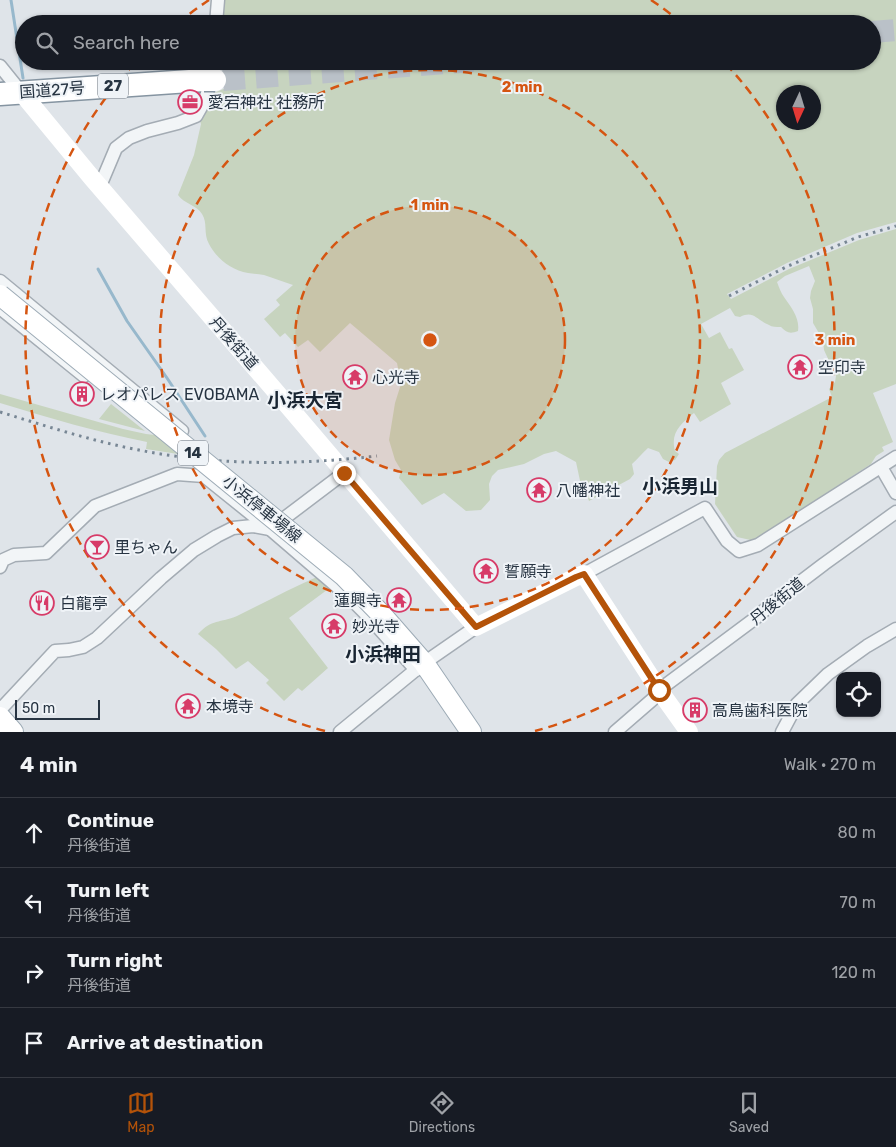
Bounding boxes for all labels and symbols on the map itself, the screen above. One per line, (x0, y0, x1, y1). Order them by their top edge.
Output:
road number: 27 (98, 74, 128, 98)
street label: 国道27号 (19, 78, 85, 102)
text: 2 min (502, 78, 542, 96)
north arrow (776, 85, 821, 130)
office icon: 愛宕神社 社務所 (177, 89, 203, 115)
place label: 愛宕神社 社務所 (208, 93, 324, 112)
text: 1 min (411, 196, 449, 214)
street label: 丹後街道 (206, 313, 262, 373)
centre of rings (421, 331, 439, 349)
text: 3 min (815, 331, 855, 349)
temple icon: 空印寺 (787, 354, 813, 380)
place label: 空印寺 (818, 358, 866, 377)
temple icon: 心光寺 (342, 364, 368, 390)
place label: 心光寺 (372, 368, 420, 387)
building icon: レオパレス EVOBAMA (69, 381, 95, 407)
place label: レオパレス EVOBAMA (100, 385, 259, 404)
district label: 小浜大宮 (267, 389, 343, 412)
road number: 14 (178, 440, 208, 466)
route end (333, 462, 356, 485)
street label: 小浜停車場線 (219, 471, 305, 547)
district label: 小浜男山 (642, 475, 718, 498)
temple icon: 八幡神社 (526, 477, 552, 503)
place label: 八幡神社 (556, 481, 620, 500)
bar icon: 里ちゃん (84, 534, 110, 560)
place label: 里ちゃん (114, 538, 178, 557)
temple icon: 誓願寺 (473, 558, 499, 584)
place label: 誓願寺 (504, 562, 552, 581)
street label: 丹後街道 (746, 573, 808, 629)
temple icon: 蓮興寺 (386, 587, 412, 613)
restaurant icon: 白龍亭 (29, 590, 55, 616)
place label: 蓮興寺 (334, 591, 382, 610)
place label: 白龍亭 (60, 594, 108, 613)
temple icon: 妙光寺 (321, 613, 347, 639)
place label: 妙光寺 (352, 617, 400, 636)
district label: 小浜神田 (345, 643, 421, 666)
route start (648, 679, 671, 702)
temple icon: 本境寺 (175, 693, 201, 719)
scale bar (15, 697, 100, 720)
place label: 本境寺 (206, 697, 254, 716)
building icon: 高鳥歯科医院 (682, 697, 708, 723)
place label: 高鳥歯科医院 (712, 701, 808, 720)

